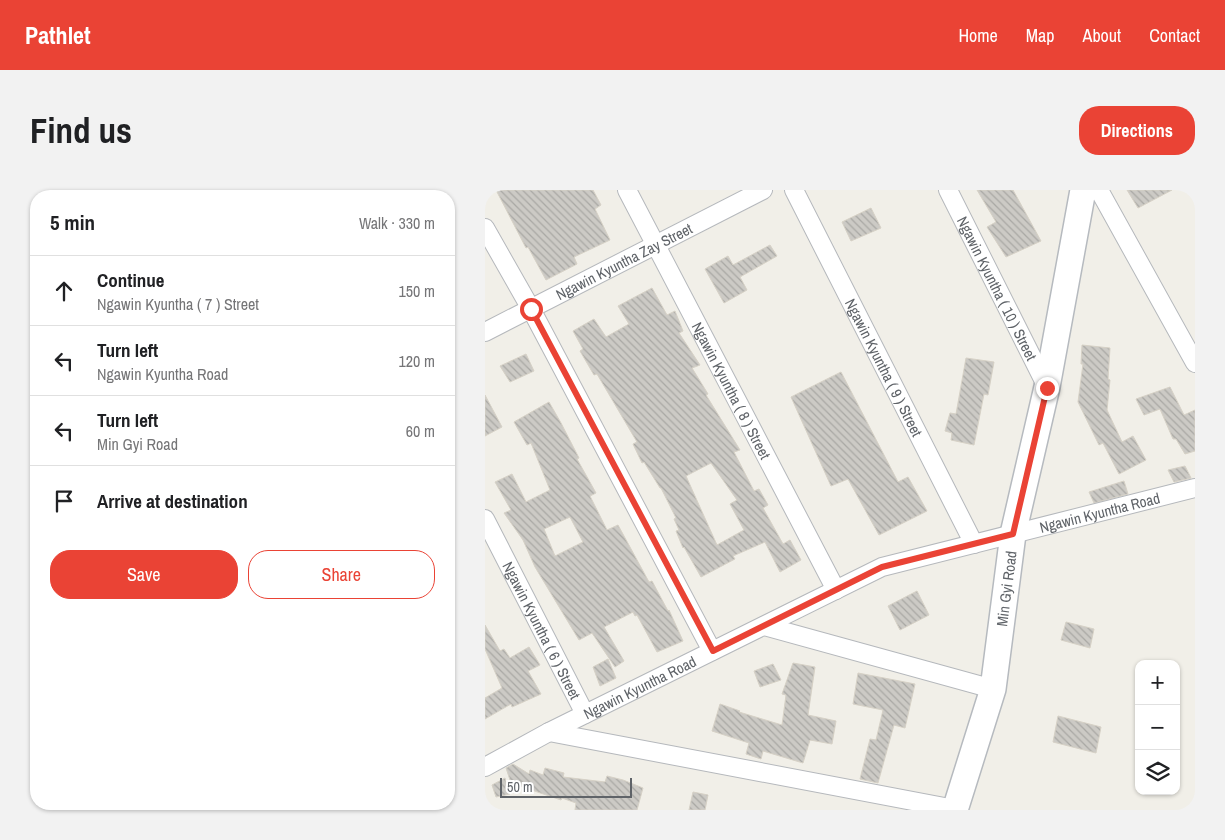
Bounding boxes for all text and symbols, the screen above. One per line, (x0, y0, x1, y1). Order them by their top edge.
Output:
text: Pathlet (25, 19, 91, 51)
text: Home (958, 23, 998, 48)
text: Map (1026, 23, 1055, 48)
text: About (1083, 23, 1121, 48)
text: Contact (1149, 23, 1200, 48)
button: Directions (1079, 106, 1195, 155)
text: Find us (30, 107, 132, 154)
text: 5 min (50, 208, 95, 237)
text: Walk · 330 m (359, 212, 435, 234)
street label: Ngawin Kyuntha ( 10 ) Street (952, 213, 1043, 364)
street label: Ngawin Kyuntha Zay Street (552, 217, 696, 305)
text: Continue (97, 267, 165, 293)
icon: ahead (50, 277, 78, 305)
text: 150 m (399, 280, 435, 302)
text: Ngawin Kyuntha ( 7 ) Street (97, 293, 259, 315)
street label: Ngawin Kyuntha ( 9 ) Street (840, 295, 928, 440)
route start (520, 298, 543, 321)
street label: Ngawin Kyuntha ( 8 ) Street (687, 318, 776, 463)
text: Turn left (97, 337, 158, 363)
icon: left (50, 347, 78, 375)
text: 120 m (399, 350, 435, 372)
text: Ngawin Kyuntha Road (97, 363, 228, 385)
route end (1036, 377, 1059, 400)
text: Turn left (97, 407, 158, 433)
icon: left (50, 417, 78, 445)
text: 60 m (406, 420, 435, 442)
text: Min Gyi Road (97, 433, 178, 455)
icon: arrive (50, 487, 78, 515)
street label: Ngawin Kyuntha Road (1037, 487, 1162, 537)
text: Arrive at destination (97, 488, 248, 514)
button: Save (50, 550, 238, 599)
button: Share (248, 550, 435, 599)
street label: Min Gyi Road (991, 550, 1021, 628)
street label: Ngawin Kyuntha ( 6 ) Street (498, 558, 586, 703)
street label: Ngawin Kyuntha Road (580, 650, 699, 724)
map controls (1135, 660, 1180, 795)
button: + (1135, 660, 1180, 705)
button: − (1135, 705, 1180, 750)
button: layers (1135, 750, 1180, 795)
scale bar (500, 775, 633, 798)
text: 50 m (507, 778, 533, 796)

